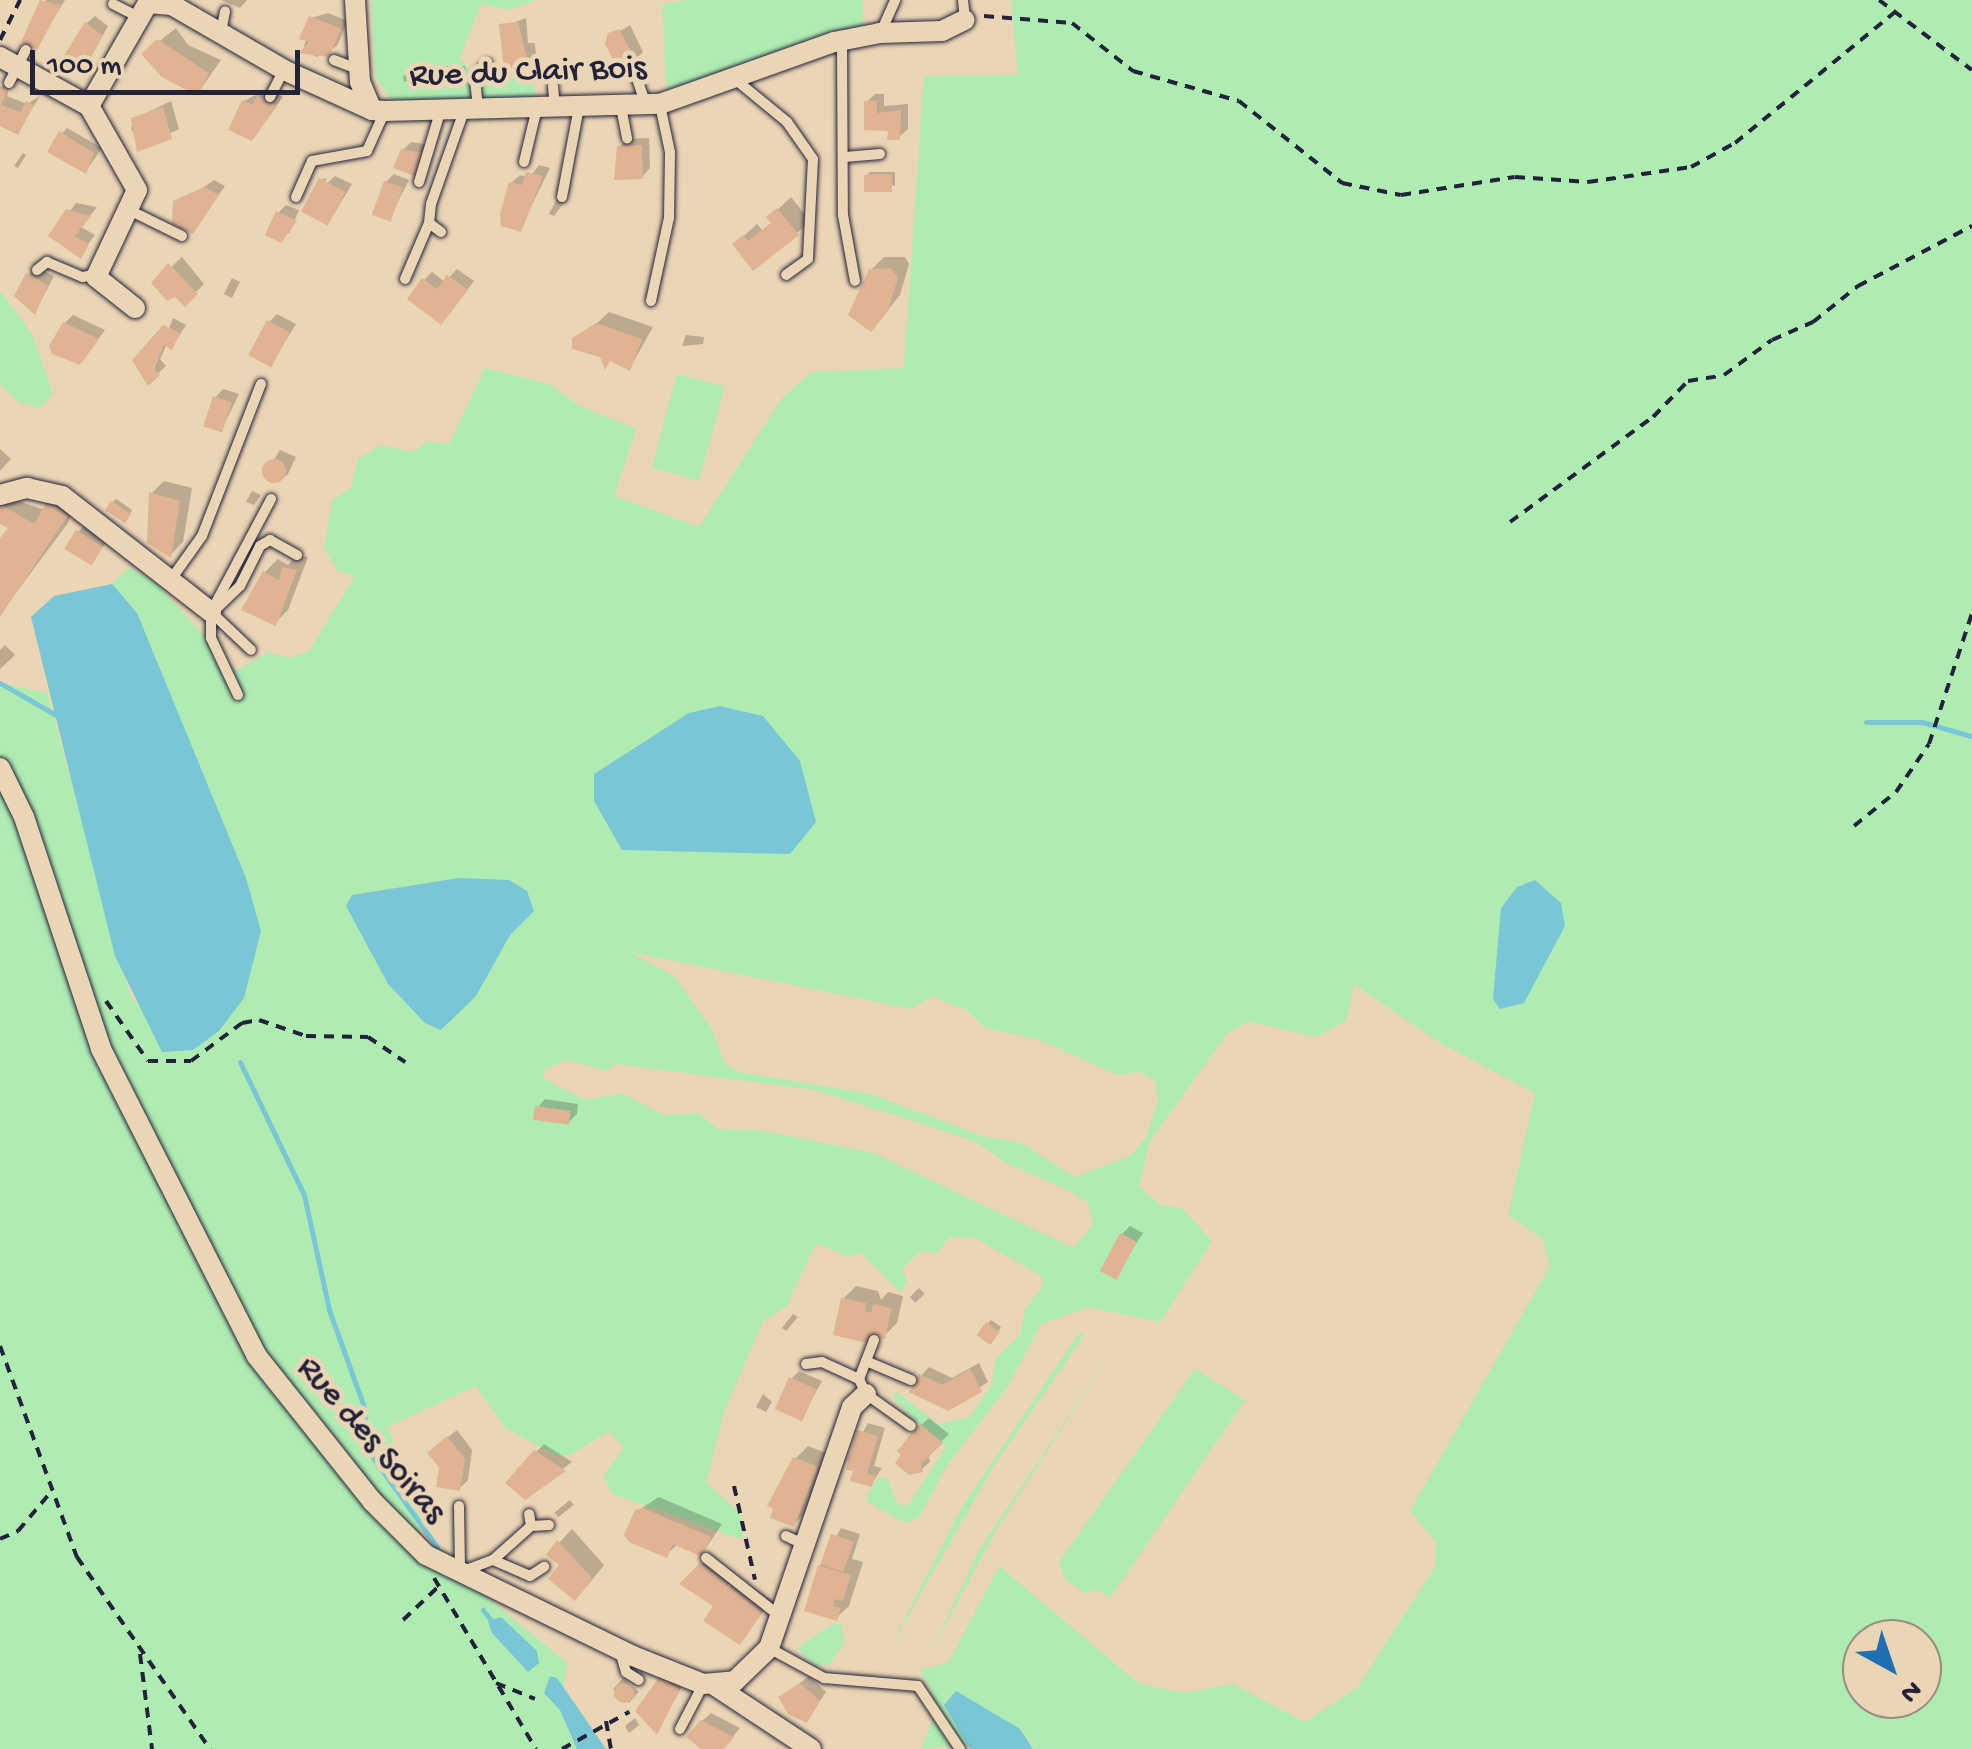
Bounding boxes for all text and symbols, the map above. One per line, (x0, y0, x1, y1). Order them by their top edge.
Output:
scale bar (35, 30, 305, 92)
street label: Rue du Clair Bois (409, 49, 647, 99)
text: 100 m (47, 50, 122, 85)
street label: Rue des Soiras (286, 1349, 454, 1533)
north arrow (1842, 1619, 1942, 1719)
text: N (1893, 1672, 1928, 1709)

